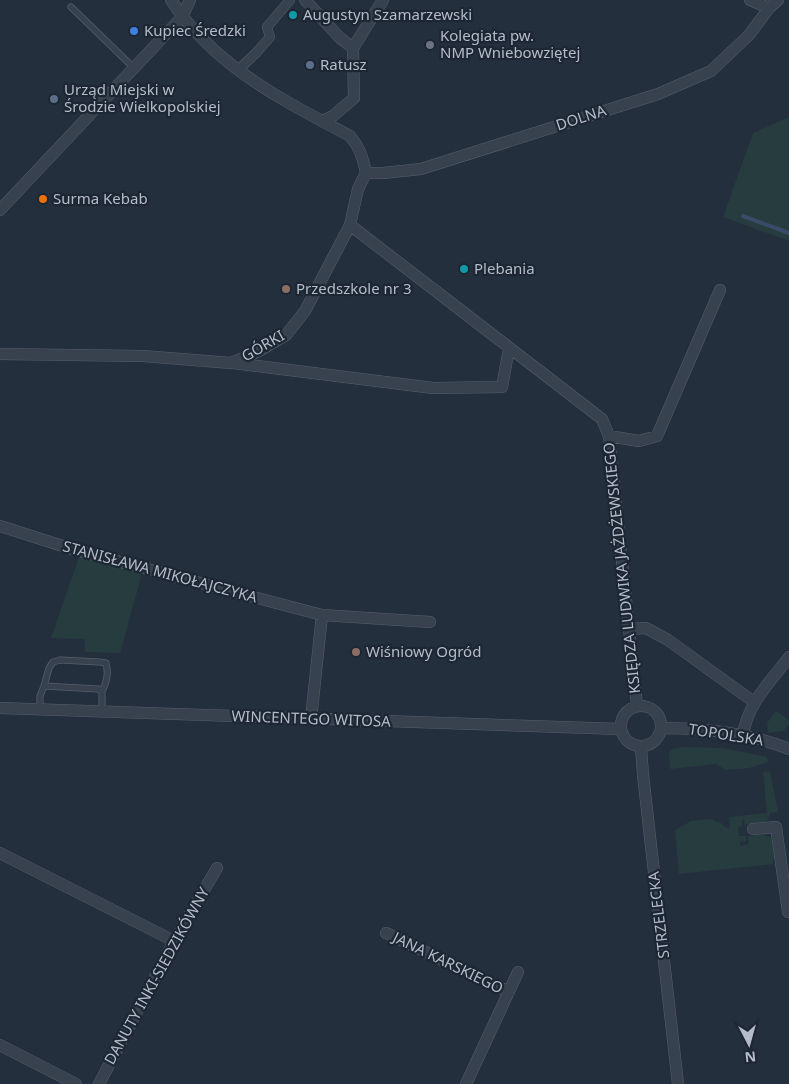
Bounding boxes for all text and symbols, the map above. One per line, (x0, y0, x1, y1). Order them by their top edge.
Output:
place label: Augustyn Szamarzewski (303, 4, 472, 24)
marker: Augustyn Szamarzewski (287, 9, 299, 21)
place label: Kupiec Średzki (144, 20, 246, 40)
marker: Kupiec Średzki (128, 25, 140, 37)
place label: Kolegiata pw. NMP Wniebowziętej (440, 25, 580, 62)
marker: Kolegiata pw. NMP Wniebowziętej (424, 39, 436, 51)
place label: Ratusz (320, 54, 367, 74)
marker: Ratusz (304, 59, 316, 71)
place label: Urząd Miejski w Środzie Wielkopolskiej (64, 79, 221, 116)
marker: Urząd Miejski w Środzie Wielkopolskiej (48, 93, 60, 105)
street label: DOLNA (553, 99, 609, 135)
place label: Surma Kebab (53, 188, 148, 208)
marker: Surma Kebab (37, 193, 49, 205)
place label: Plebania (474, 258, 535, 278)
marker: Plebania (458, 263, 470, 275)
place label: Przedszkole nr 3 (296, 278, 412, 298)
marker: Przedszkole nr 3 (280, 283, 292, 295)
street label: GÓRKI (237, 325, 288, 365)
street label: KSIĘDZA LUDWIKA JAŻDŻEWSKIEGO (598, 441, 644, 695)
street label: STANISŁAWA MIKOŁAJCZYKA (61, 535, 260, 607)
place label: Wiśniowy Ogród (366, 641, 481, 661)
marker: Wiśniowy Ogród (350, 646, 362, 658)
street label: WINCENTEGO WITOSA (231, 705, 391, 731)
street label: TOPOLSKA (687, 718, 765, 750)
street label: STRZELECKA (643, 870, 673, 960)
street label: DANUTY INKI-SIEDZIKÓWNY (99, 883, 213, 1068)
street label: JANA KARSKIEGO (388, 926, 507, 997)
north arrow (724, 1019, 774, 1069)
text: N (744, 1047, 757, 1067)

